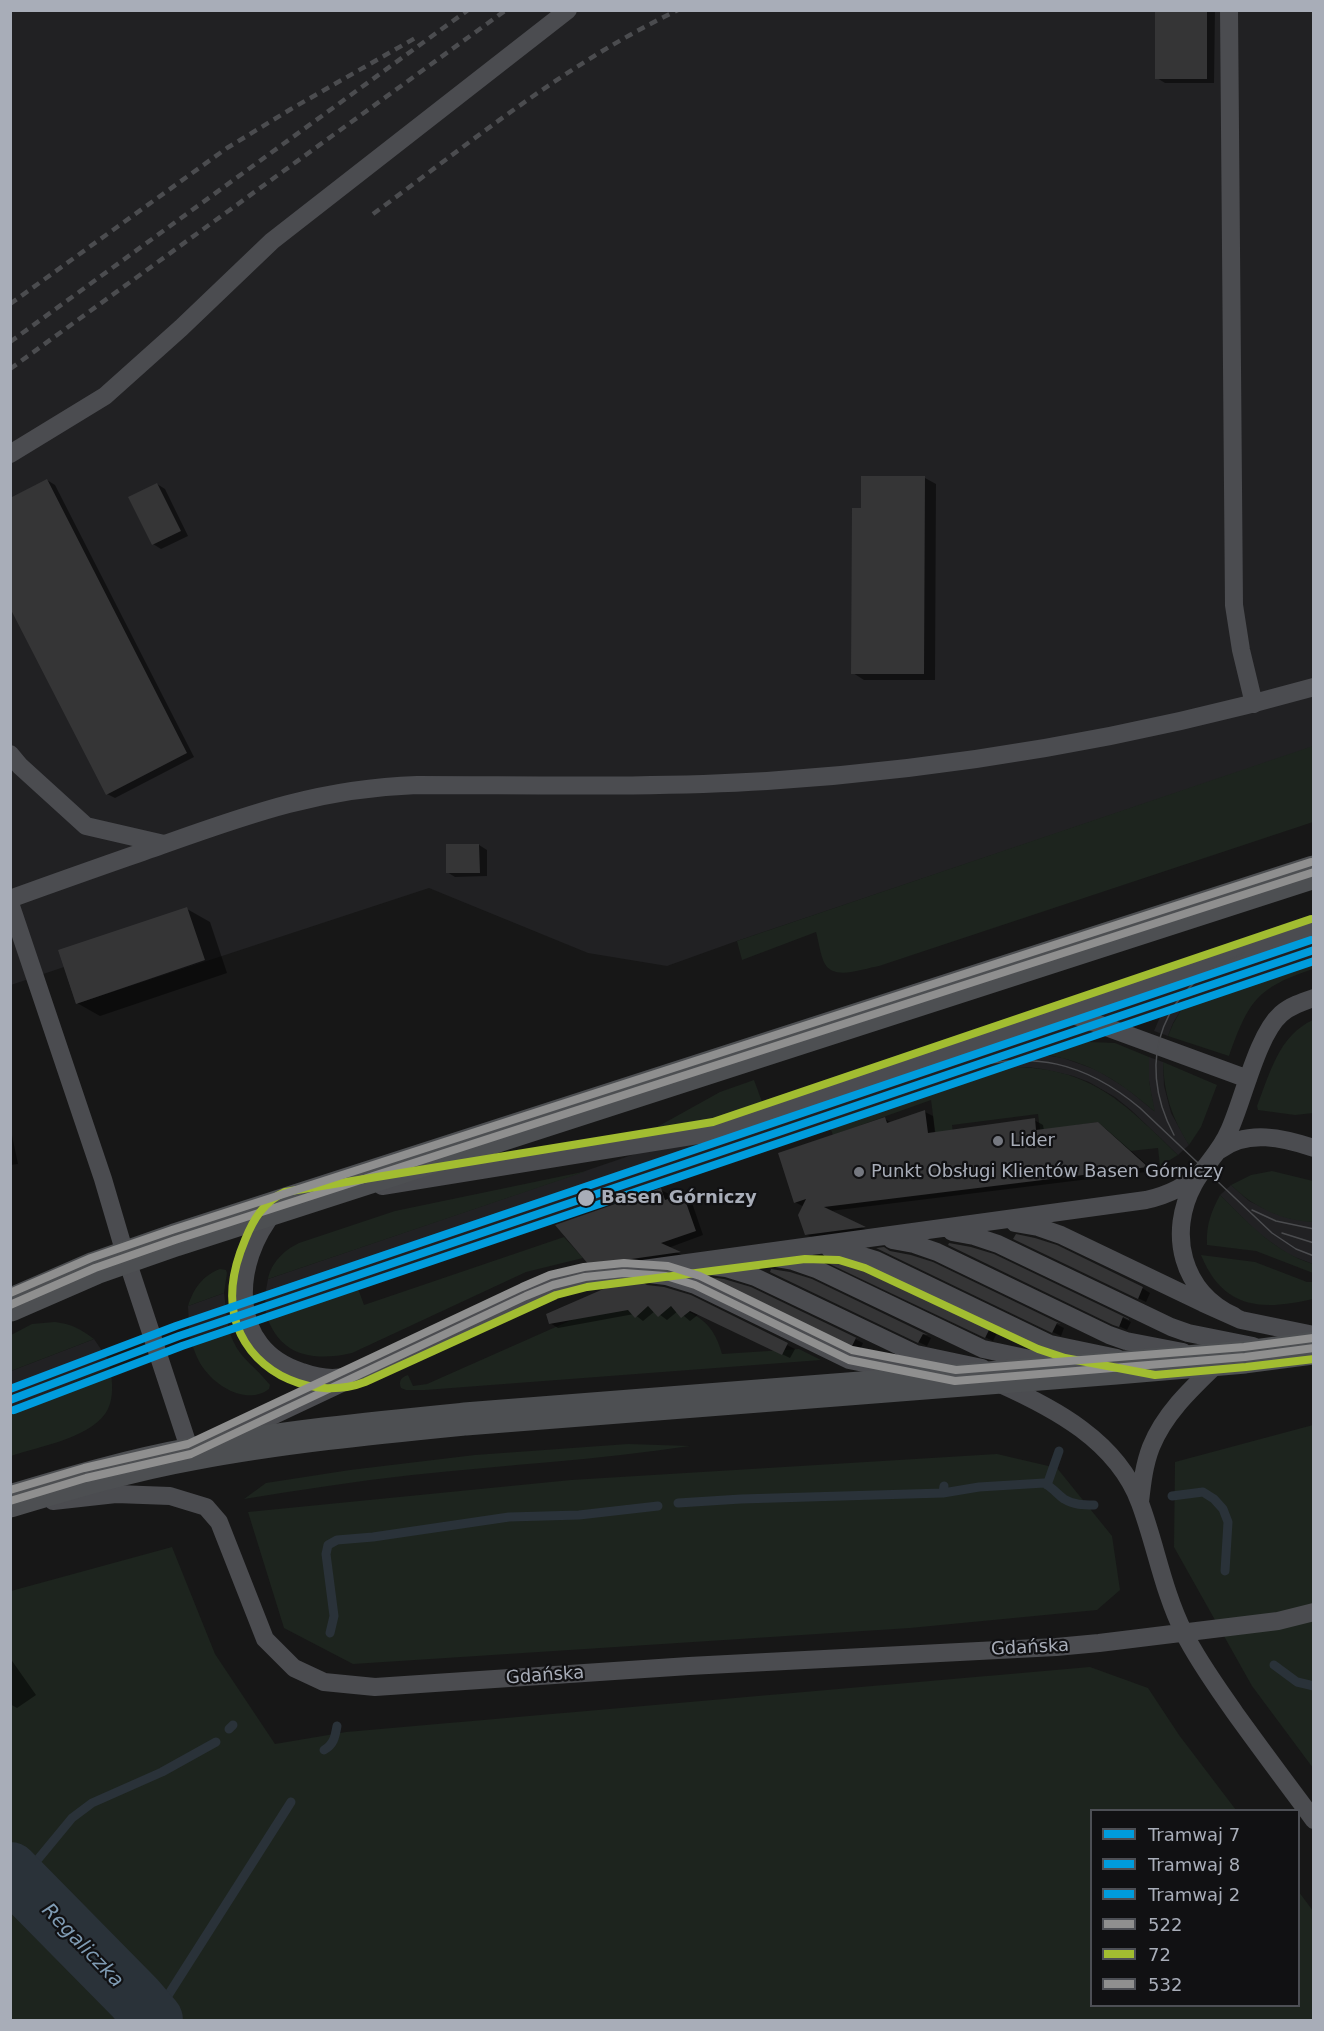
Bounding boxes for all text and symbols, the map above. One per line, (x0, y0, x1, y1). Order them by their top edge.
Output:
place label: Lider (1010, 1130, 1055, 1152)
marker: Lider (991, 1134, 1005, 1148)
place label: Punkt Obsługi Klientów Basen Górniczy (871, 1161, 1223, 1183)
marker: Punkt Obsługi Klientów Basen Górniczy (852, 1165, 866, 1179)
place label: Basen Górniczy (601, 1187, 757, 1209)
marker: Basen Górniczy (576, 1188, 596, 1208)
street label: Gdańska (990, 1635, 1070, 1661)
street label: Gdańska (505, 1662, 585, 1690)
legend (1090, 1809, 1300, 2007)
text: Tramwaj 7 (1148, 1824, 1240, 1845)
text: Tramwaj 8 (1148, 1854, 1240, 1875)
text: Tramwaj 2 (1148, 1884, 1240, 1905)
water label: Regaliczka (36, 1899, 128, 1993)
text: 522 (1148, 1914, 1182, 1935)
text: 72 (1148, 1944, 1171, 1965)
text: 532 (1148, 1974, 1182, 1995)

